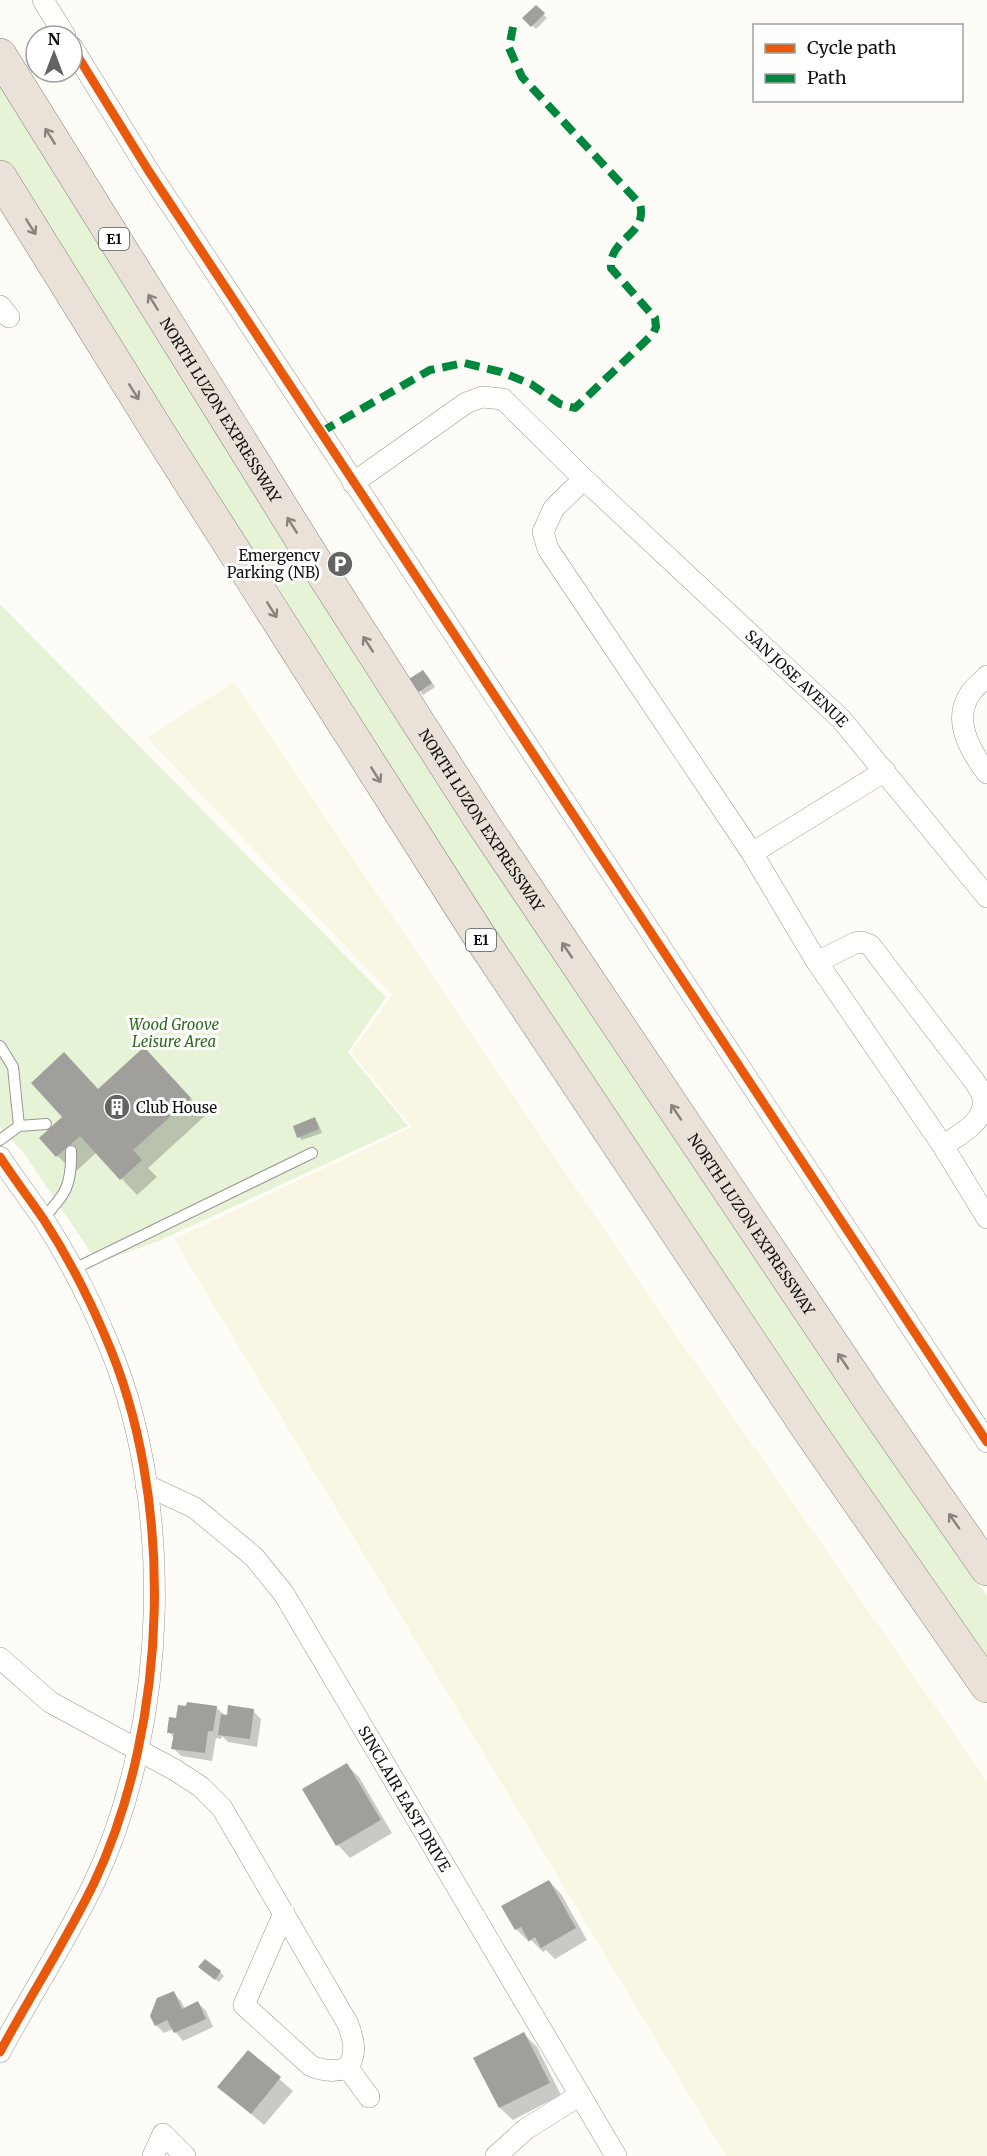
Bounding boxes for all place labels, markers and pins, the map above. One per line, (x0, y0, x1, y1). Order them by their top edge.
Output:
place label: Emergency Parking (NB) (227, 546, 320, 582)
parking icon: Emergency Parking (NB) (325, 549, 355, 579)
building icon: Club House (102, 1092, 132, 1122)
place label: Club House (136, 1098, 217, 1117)

